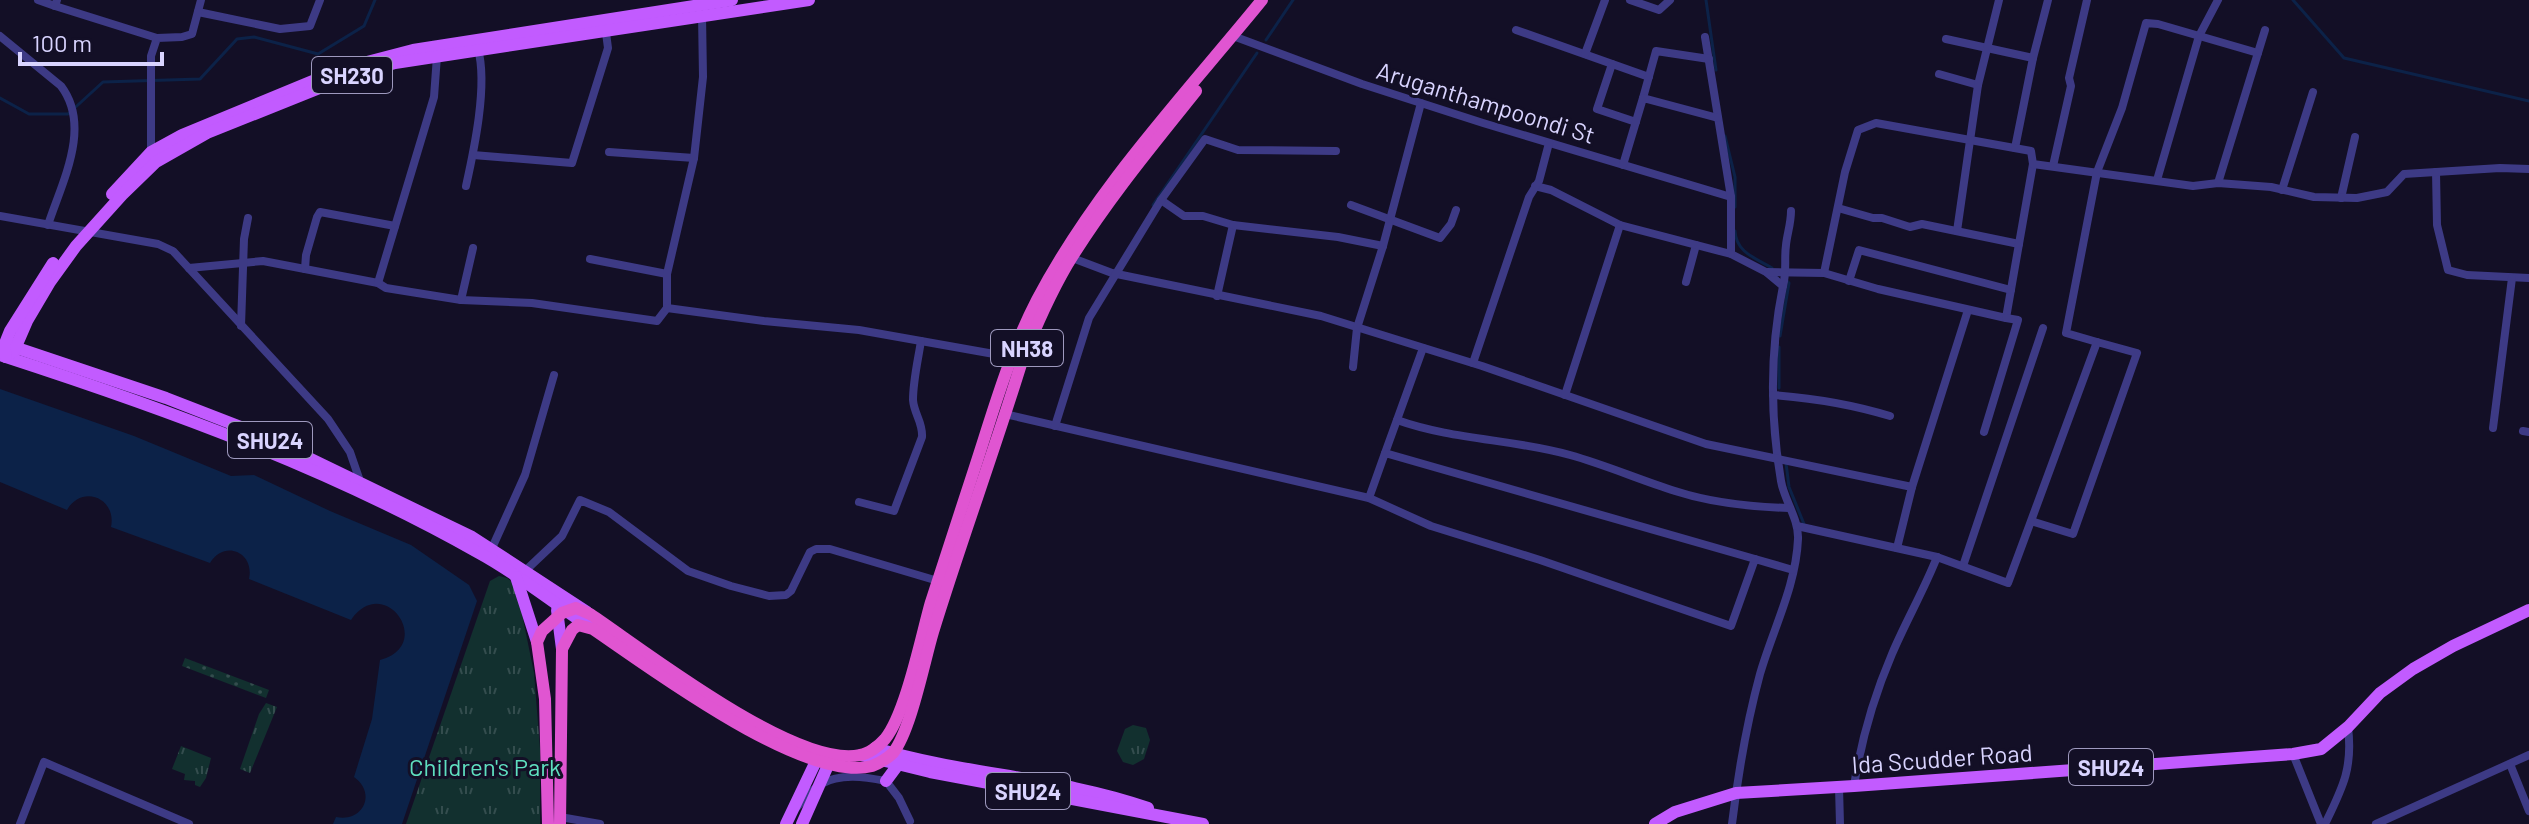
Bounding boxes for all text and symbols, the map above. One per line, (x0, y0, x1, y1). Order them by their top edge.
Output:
scale bar (20, 16, 162, 66)
text: 100 m (32, 28, 92, 57)
street label: Aruganthampoondi St (1373, 55, 1599, 149)
road number: SH230 (312, 57, 392, 93)
road number: NH38 (991, 330, 1063, 366)
road number: SHU24 (228, 422, 312, 458)
street label: Ida Scudder Road (1851, 737, 2033, 779)
road number: SHU24 (2069, 749, 2153, 785)
park label: Children's Park (409, 752, 561, 781)
road number: SHU24 (986, 773, 1070, 809)

